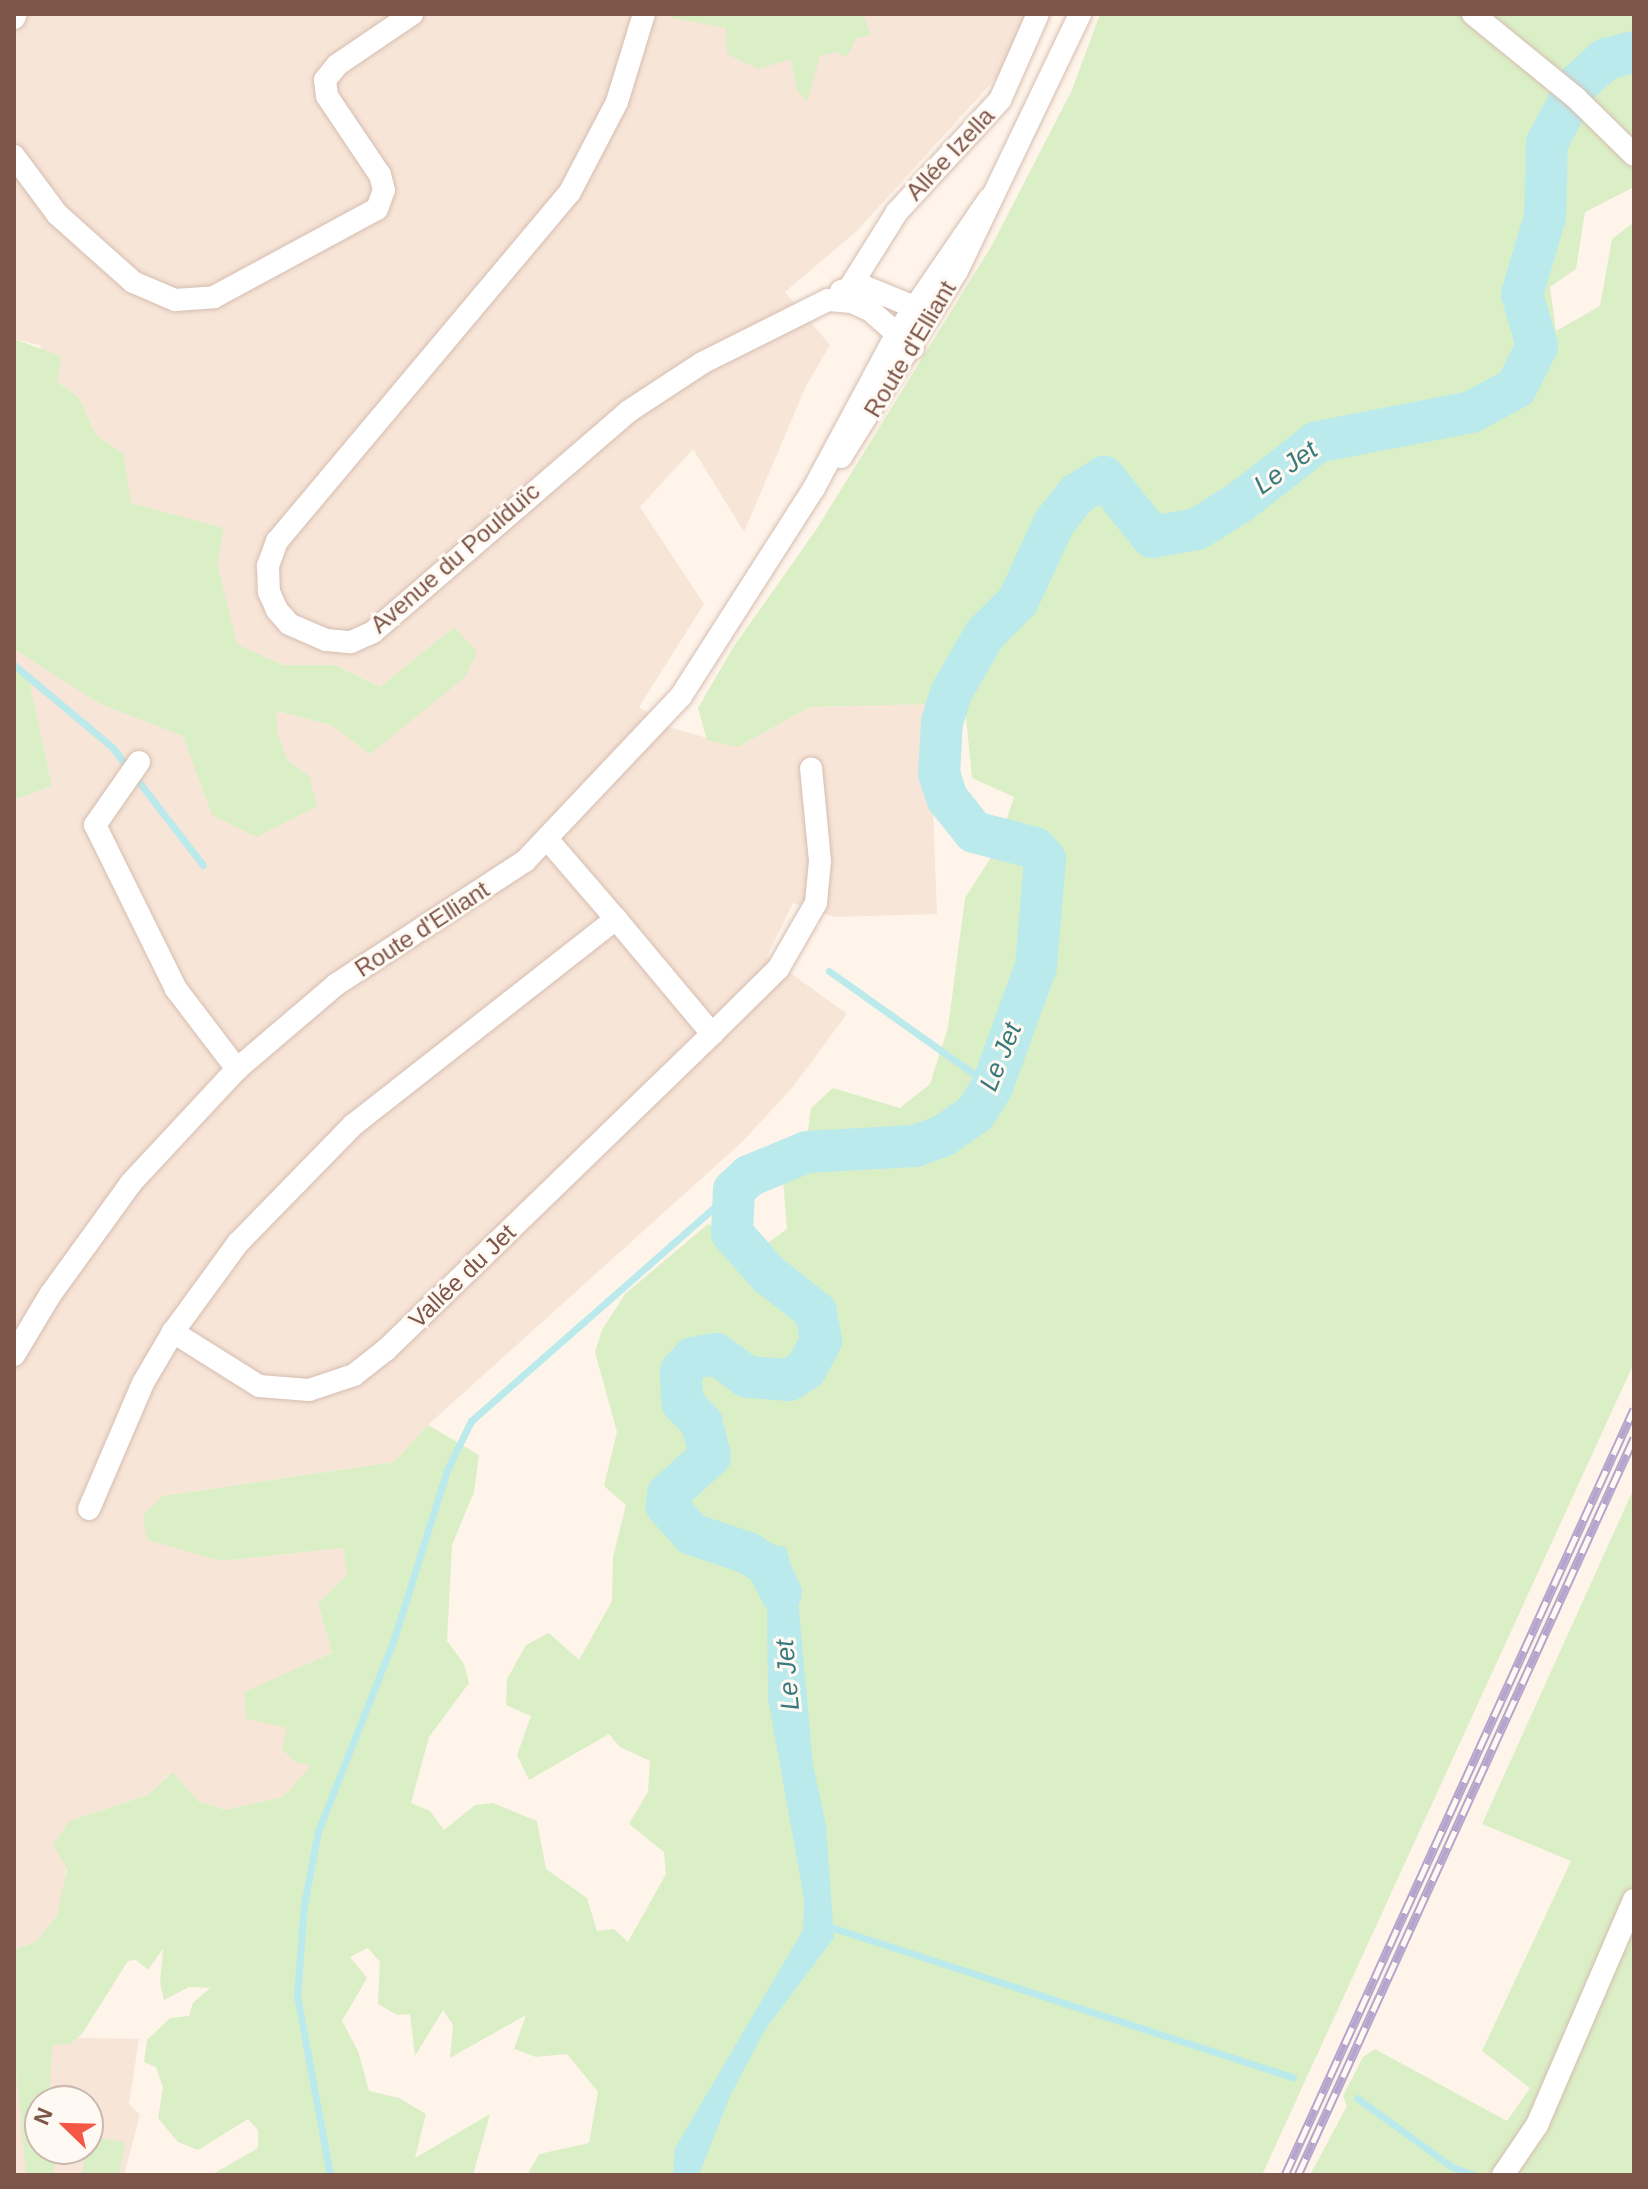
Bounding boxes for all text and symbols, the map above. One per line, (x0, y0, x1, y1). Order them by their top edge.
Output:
street label: Allée Izella (900, 102, 1000, 206)
street label: Route d'Elliant (858, 276, 962, 422)
water label: Le Jet (1248, 435, 1324, 501)
street label: Avenue du Poulduïc (365, 477, 545, 639)
street label: Route d'Elliant (350, 875, 494, 983)
water label: Le Jet (973, 1018, 1029, 1096)
street label: Vallée du Jet (403, 1218, 521, 1334)
water label: Le Jet (769, 1638, 807, 1712)
north arrow (24, 2085, 104, 2165)
text: N (29, 2104, 58, 2128)

